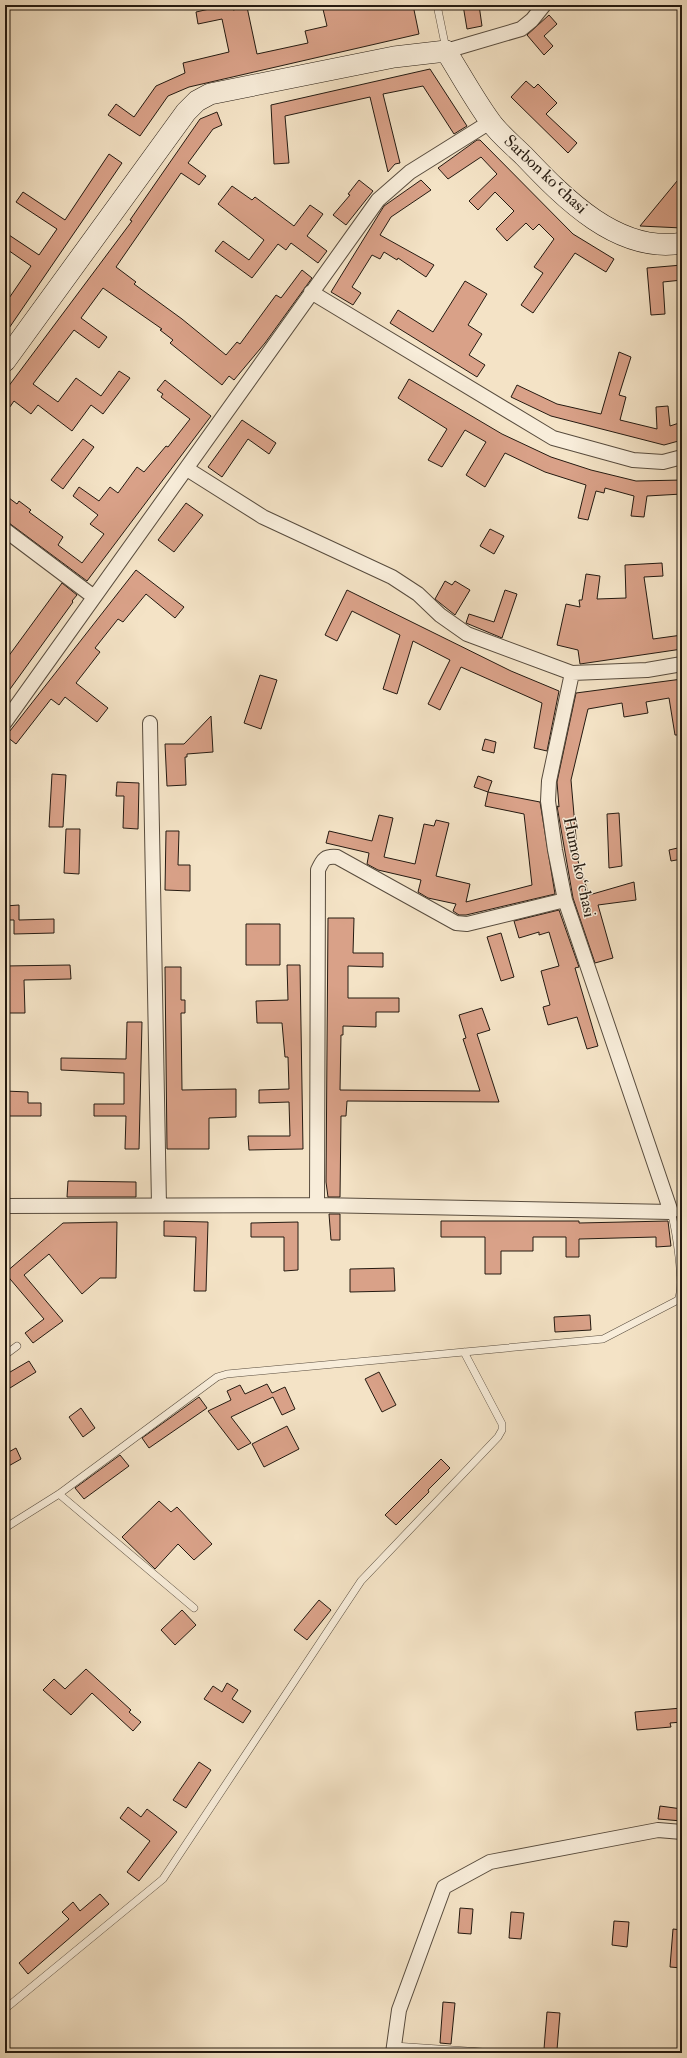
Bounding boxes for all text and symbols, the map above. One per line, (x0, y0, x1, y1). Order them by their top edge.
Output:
street label: Sarbon koʻchasi (500, 130, 592, 219)
street label: Humo koʻchasi (559, 815, 601, 920)

